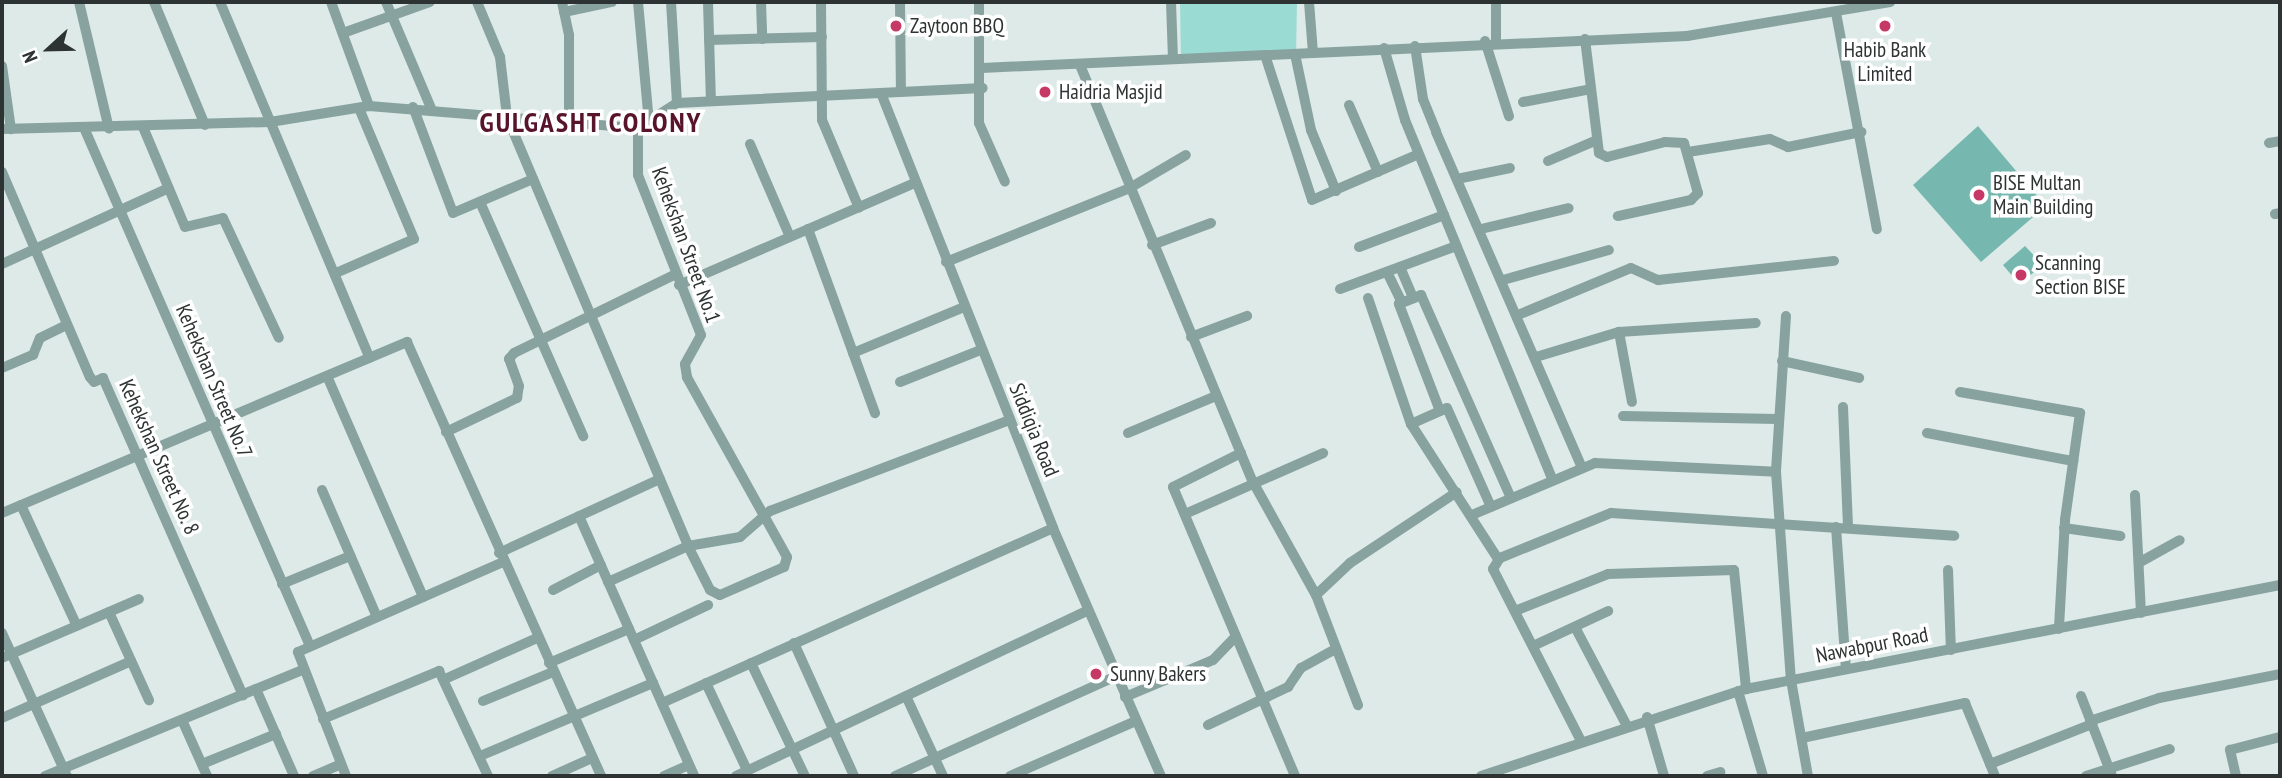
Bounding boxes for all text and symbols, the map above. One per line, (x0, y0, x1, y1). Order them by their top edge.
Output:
place label: Zaytoon BBQ (910, 13, 1004, 39)
north arrow (14, 14, 84, 84)
marker: Zaytoon BBQ (888, 18, 904, 34)
marker: Habib Bank Limited (1877, 18, 1893, 34)
place label: Habib Bank Limited (1844, 37, 1926, 87)
text: N (16, 48, 43, 66)
place label: Haidria Masjid (1059, 79, 1163, 105)
marker: Haidria Masjid (1037, 84, 1053, 100)
district label: GULGASHT COLONY (481, 105, 701, 139)
street label: Kehekshan Street No.1 (646, 164, 726, 326)
place label: BISE Multan Main Building (1993, 170, 2093, 220)
marker: BISE Multan Main Building (1971, 187, 1987, 203)
place label: Scanning Section BISE (2035, 250, 2126, 300)
marker: Scanning Section BISE (2013, 267, 2029, 283)
street label: Kehekshan Street No.7 (170, 301, 258, 461)
street label: Kehekshan Street No. 8 (113, 375, 205, 539)
street label: Siddiqia Road (1004, 380, 1064, 480)
street label: Nawabpur Road (1814, 622, 1930, 668)
place label: Sunny Bakers (1110, 661, 1207, 687)
marker: Sunny Bakers (1088, 666, 1104, 682)

